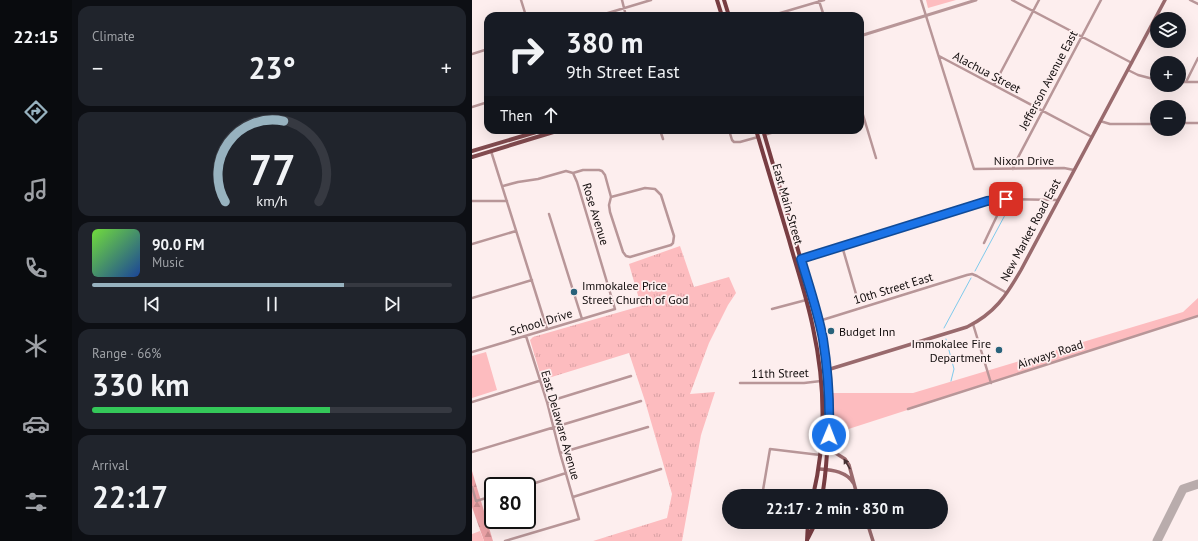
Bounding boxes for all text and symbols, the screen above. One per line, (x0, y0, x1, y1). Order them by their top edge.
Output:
map controls (1150, 12, 1186, 136)
button: layers (1150, 12, 1186, 48)
text: 380 m (566, 24, 643, 61)
text: 22:15 (13, 25, 59, 48)
text: Climate (92, 28, 135, 45)
icon: right (500, 28, 552, 80)
street label: Jefferson Avenue East (1015, 28, 1081, 133)
text: 23° (248, 48, 296, 87)
street label: Alachua Street (950, 48, 1024, 96)
text: − (92, 54, 103, 82)
text: + (441, 54, 452, 82)
button: + (1150, 56, 1186, 92)
text: 9th Street East (566, 60, 680, 83)
icon: directions (22, 98, 50, 126)
button: − (1150, 100, 1186, 136)
icon: ahead (540, 104, 562, 126)
text: Then (500, 106, 532, 125)
text: 77 (248, 143, 296, 196)
street label: Nixon Drive (994, 153, 1054, 168)
street label: East Main Street (769, 162, 807, 246)
icon: music (22, 176, 50, 204)
street label: New Market Road East (997, 176, 1063, 284)
street label: Rose Avenue (579, 181, 613, 247)
pin (989, 182, 1023, 216)
icon: arrive (995, 188, 1017, 210)
text: km/h (256, 191, 288, 210)
text: 90.0 FM (152, 235, 205, 254)
icon: phone (22, 254, 50, 282)
text: Music (152, 254, 184, 271)
street label: 10th Street East (851, 269, 935, 307)
place label: Immokalee Price Street Church of God (582, 278, 689, 307)
marker: Immokalee Price Street Church of God (569, 287, 579, 297)
icon: previous (141, 293, 163, 315)
icon: pause (261, 293, 283, 315)
icon: next (381, 293, 403, 315)
street label: School Drive (508, 305, 574, 339)
place label: Budget Inn (839, 324, 895, 339)
marker: Budget Inn (826, 326, 836, 336)
icon: climate (22, 332, 50, 360)
place label: Immokalee Fire Department (912, 336, 991, 365)
street label: Airways Road (1015, 336, 1085, 372)
text: Range · 66% (92, 345, 161, 362)
marker: Immokalee Fire Department (994, 345, 1004, 355)
text: 330 km (92, 365, 190, 404)
street label: 11th Street (751, 365, 809, 381)
street label: East Delaware Avenue (538, 368, 584, 482)
icon: car (22, 410, 50, 438)
position arrow (808, 414, 850, 456)
text: Arrival (92, 457, 128, 474)
one-way arrow (844, 458, 851, 470)
text: 22:17 (92, 477, 168, 516)
speed limit sign: 80 (484, 477, 536, 529)
icon: filters (22, 488, 50, 516)
text: 22:17 · 2 min · 830 m (766, 499, 904, 518)

